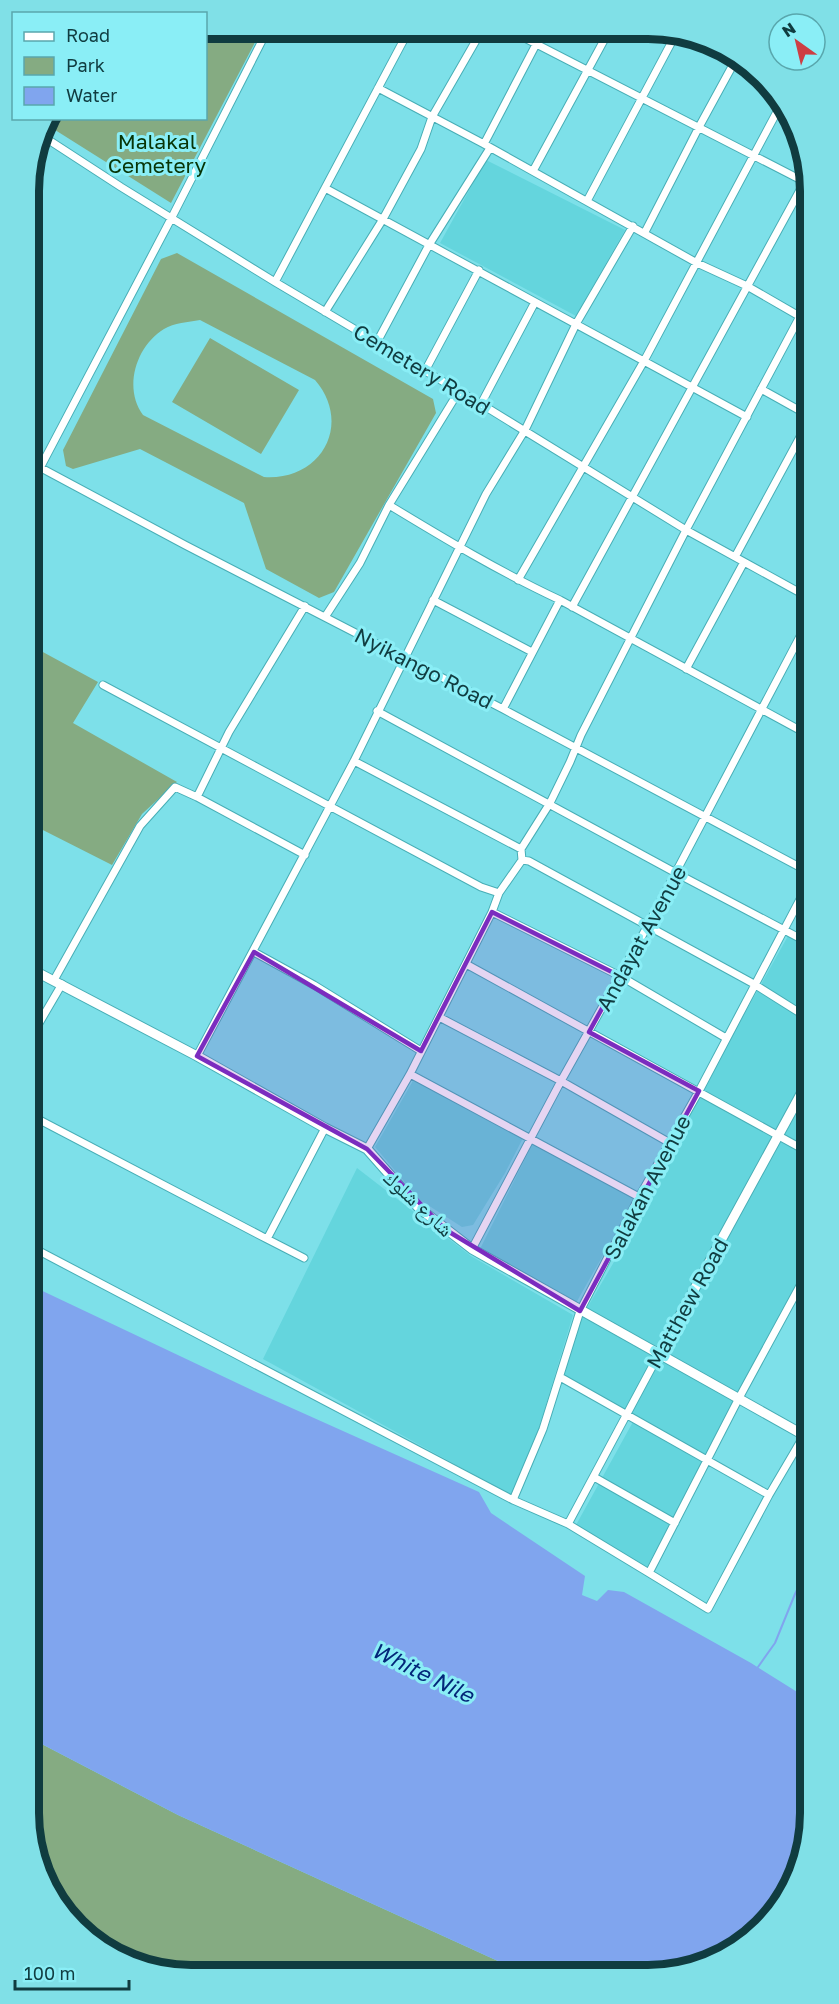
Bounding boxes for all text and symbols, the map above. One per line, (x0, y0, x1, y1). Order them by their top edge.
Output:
legend (12, 12, 207, 120)
north arrow (767, 12, 827, 72)
text: N (778, 18, 799, 41)
text: Road (66, 24, 110, 46)
text: Park (66, 54, 105, 76)
text: Water (66, 84, 117, 106)
park label: Malakal Cemetery (108, 128, 206, 178)
street label: Cemetery Road (349, 318, 495, 420)
street label: Nyikango Road (350, 622, 498, 714)
street label: Andayat Avenue (590, 861, 692, 1015)
street label: Salakan Avenue (598, 1110, 696, 1264)
street label: شارع شلوك (378, 1164, 459, 1242)
street label: Matthew Road (641, 1233, 733, 1373)
water label: White Nile (368, 1636, 480, 1709)
scale bar (15, 1953, 129, 1991)
text: 100 m (24, 1962, 75, 1984)

